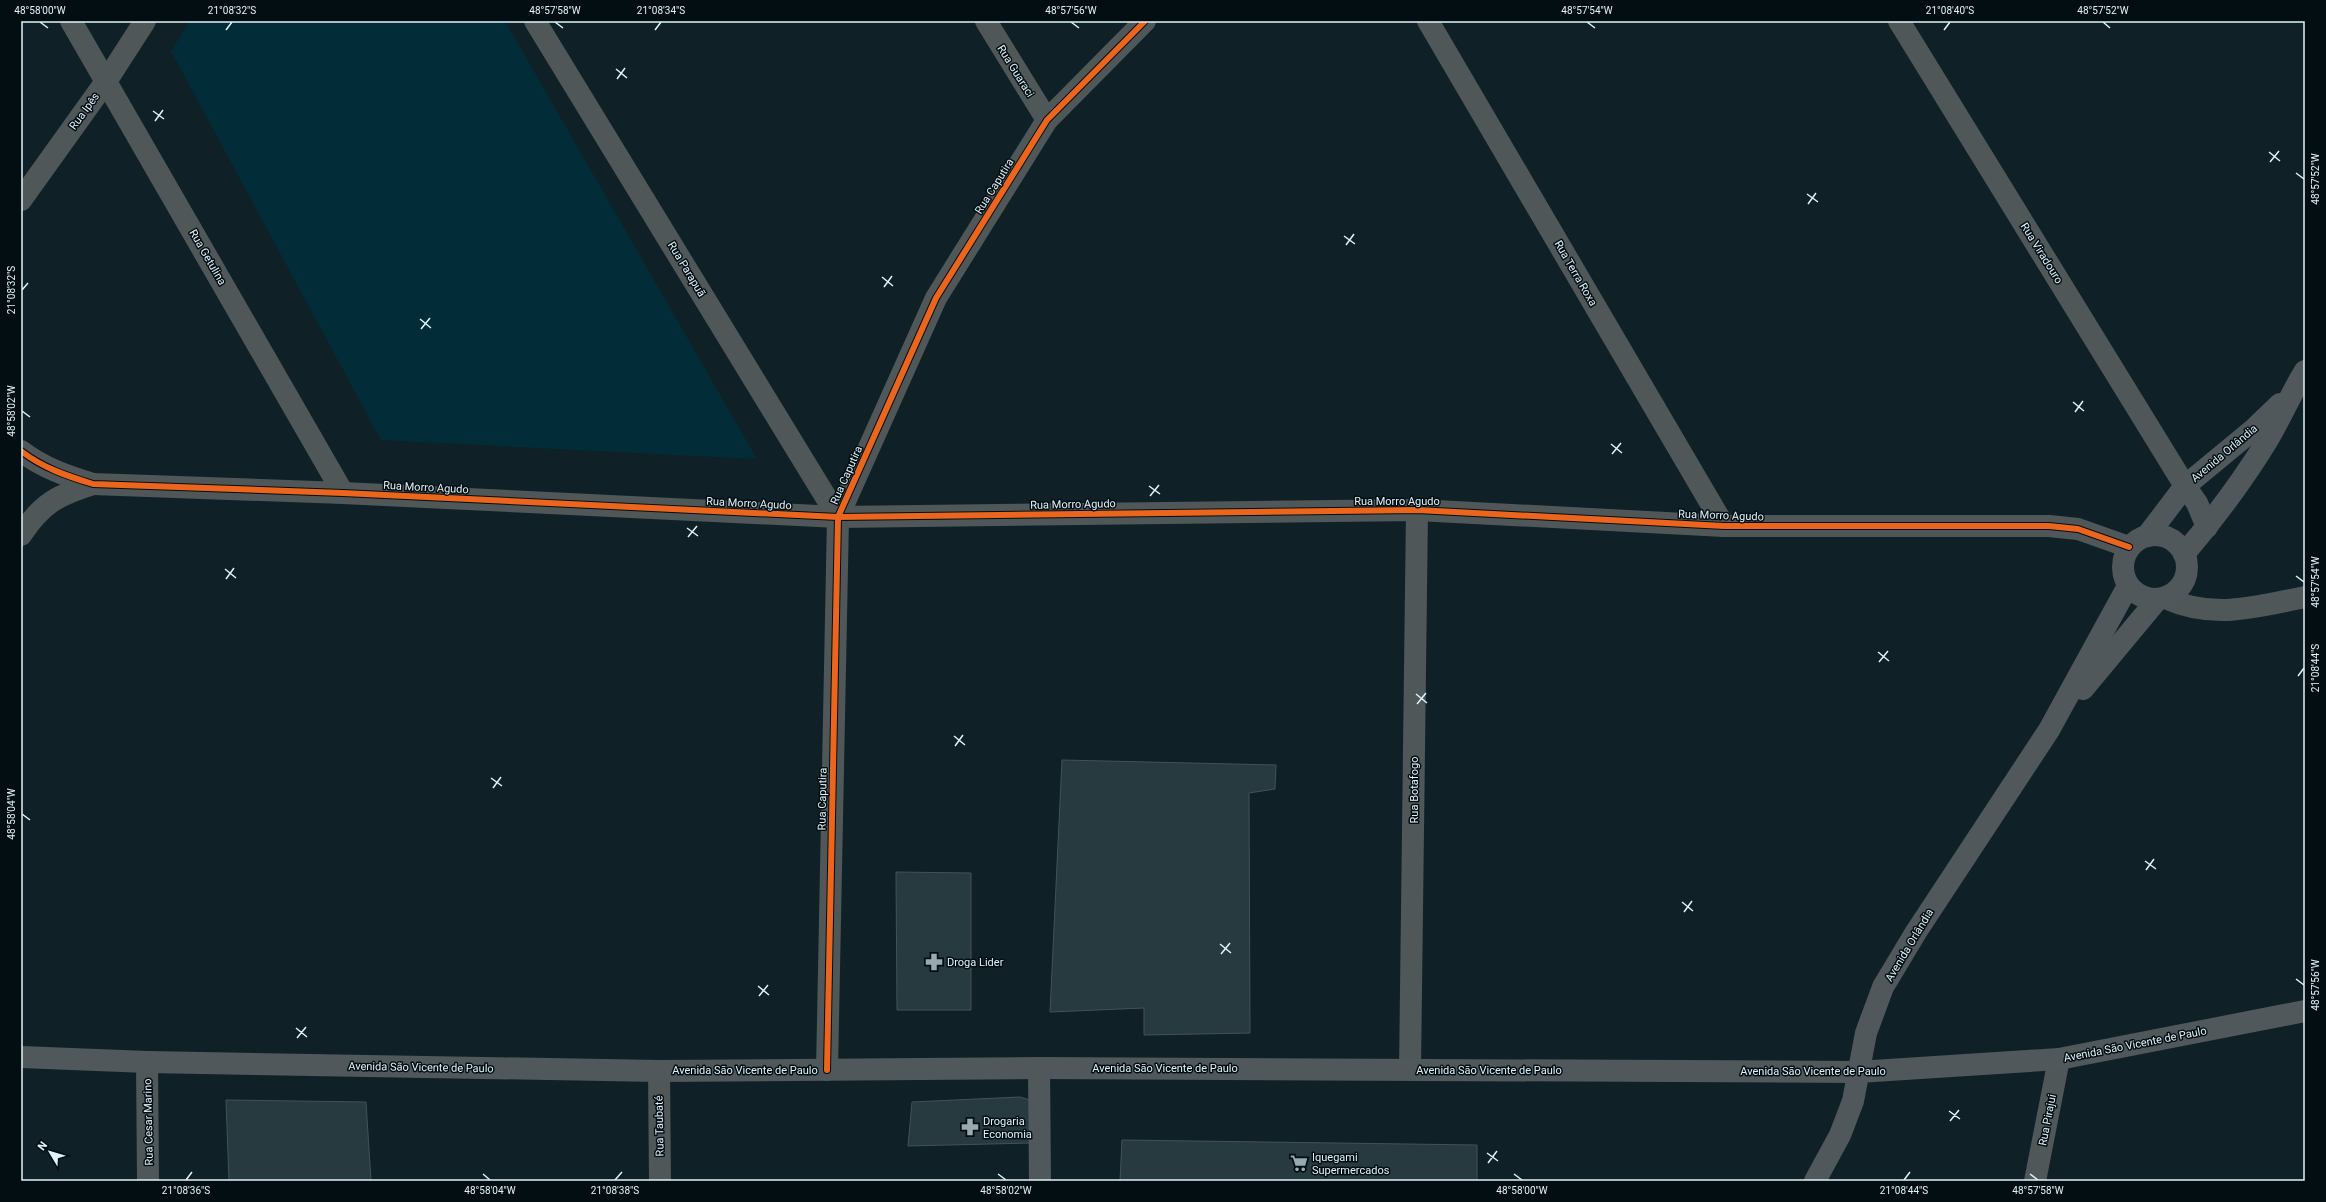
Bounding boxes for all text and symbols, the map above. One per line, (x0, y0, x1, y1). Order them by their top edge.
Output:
text: 48°58'00"W (14, 5, 66, 16)
text: 21°08'32"S (208, 5, 256, 16)
text: 48°57'58"W (529, 5, 581, 16)
text: 21°08'34"S (637, 5, 685, 16)
text: 48°57'56"W (1045, 5, 1097, 16)
text: 48°57'54"W (1561, 5, 1613, 16)
text: 21°08'40"S (1926, 5, 1974, 16)
text: 48°57'52"W (2077, 5, 2129, 16)
street label: Rua Guaraci (994, 43, 1037, 100)
street label: Rua Ipês (67, 90, 102, 132)
text: 48°57'52"W (2310, 153, 2321, 205)
street label: Rua Caputira (972, 156, 1017, 216)
street label: Rua Viradouro (2018, 220, 2065, 286)
street label: Rua Getulina (186, 227, 229, 287)
street label: Rua Terra Roxa (1552, 238, 1600, 308)
street label: Rua Parapuã (665, 239, 708, 299)
text: 21°08'32"S (6, 266, 17, 314)
text: 48°58'02"W (6, 385, 17, 437)
street label: Avenida Orlândia (2189, 422, 2260, 485)
street label: Rua Caputira (828, 444, 865, 506)
street label: Rua Morro Agudo (383, 479, 469, 496)
street label: Rua Morro Agudo (706, 495, 792, 512)
street label: Rua Morro Agudo (1354, 495, 1440, 508)
street label: Rua Morro Agudo (1030, 497, 1116, 512)
street label: Rua Morro Agudo (1678, 508, 1764, 523)
text: 48°57'54"W (2310, 556, 2321, 608)
text: 21°08'44"S (2310, 644, 2321, 692)
street label: Rua Botafogo (1408, 757, 1421, 823)
street label: Rua Caputira (815, 768, 830, 830)
text: 48°58'04"W (6, 788, 17, 840)
street label: Avenida Orlândia (1883, 907, 1936, 984)
pharmacy icon: Droga Lider (924, 952, 944, 972)
place label: Droga Lider (947, 956, 1004, 969)
text: 48°57'56"W (2310, 959, 2321, 1011)
street label: Avenida São Vicente de Paulo (2063, 1024, 2208, 1065)
street label: Avenida São Vicente de Paulo (348, 1060, 494, 1075)
street label: Avenida São Vicente de Paulo (1092, 1062, 1238, 1075)
street label: Avenida São Vicente de Paulo (672, 1064, 818, 1077)
street label: Avenida São Vicente de Paulo (1416, 1064, 1562, 1077)
street label: Avenida São Vicente de Paulo (1740, 1065, 1886, 1078)
street label: Rua Cesar Marino (141, 1078, 156, 1166)
street label: Rua Pirajui (2036, 1093, 2059, 1147)
street label: Rua Taubaté (652, 1095, 667, 1157)
place label: Drogaria Economia (983, 1115, 1032, 1141)
pharmacy icon: Drogaria Economia (960, 1117, 980, 1137)
north arrow (30, 1132, 70, 1172)
text: N (35, 1139, 50, 1153)
place label: Iquegami Supermercados (1312, 1151, 1390, 1177)
supermarket icon: Iquegami Supermercados (1289, 1153, 1309, 1173)
text: 21°08'36"S (162, 1185, 210, 1196)
text: 48°58'04"W (464, 1185, 516, 1196)
text: 21°08'38"S (591, 1185, 639, 1196)
text: 48°58'02"W (980, 1185, 1032, 1196)
text: 48°58'00"W (1496, 1185, 1548, 1196)
text: 21°08'44"S (1880, 1185, 1928, 1196)
text: 48°57'58"W (2012, 1185, 2064, 1196)

